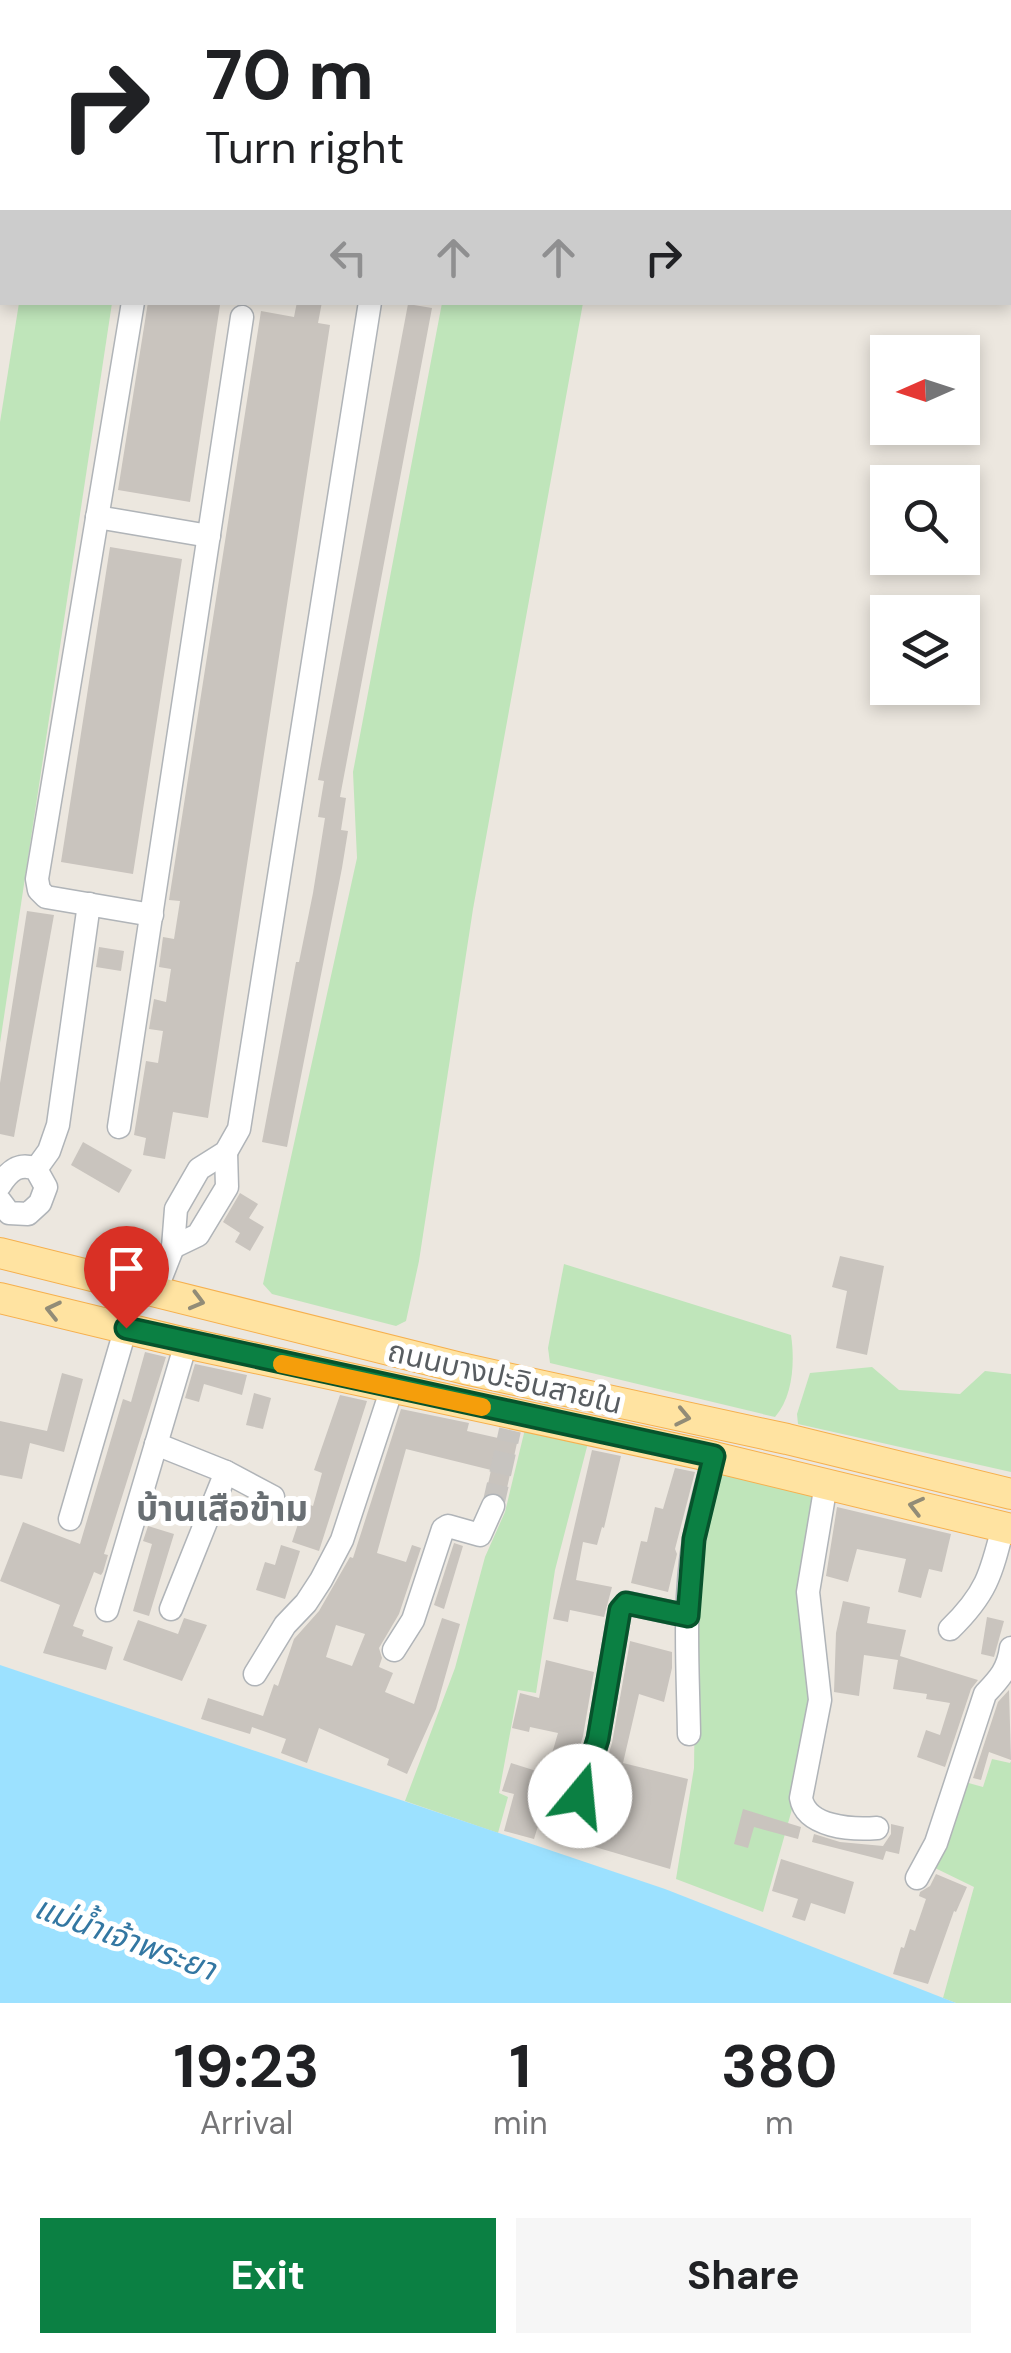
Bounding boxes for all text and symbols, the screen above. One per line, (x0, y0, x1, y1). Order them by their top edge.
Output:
text: 70 m (205, 30, 374, 121)
icon: right (40, 40, 170, 170)
text: Turn right (205, 118, 404, 177)
icon: left (321, 230, 376, 285)
icon: ahead (426, 230, 481, 285)
icon: ahead (531, 230, 586, 285)
icon: right (636, 230, 691, 285)
north arrow (870, 335, 980, 445)
map controls (870, 335, 980, 705)
button: search (870, 465, 980, 575)
button: layers (870, 595, 980, 705)
pin (84, 1226, 169, 1329)
icon: arrive (99, 1241, 154, 1296)
one-way arrow (188, 1289, 205, 1310)
one-way arrow (45, 1301, 62, 1322)
street label: ถนนบางปะอินสายใน (384, 1331, 626, 1423)
one-way arrow (674, 1405, 691, 1426)
district label: บ้านเสือข้าม (136, 1486, 308, 1532)
one-way arrow (908, 1497, 925, 1518)
position arrow (528, 1744, 632, 1848)
water label: แม่น้ำเจ้าพระยา (29, 1885, 224, 1991)
text: 19:23 (174, 2027, 319, 2106)
text: 1 (509, 2027, 531, 2106)
text: 380 (721, 2027, 837, 2106)
text: Arrival (200, 2102, 293, 2144)
text: min (493, 2102, 548, 2144)
text: m (765, 2102, 794, 2144)
button: Exit (40, 2218, 496, 2333)
button: Share (516, 2218, 971, 2333)

